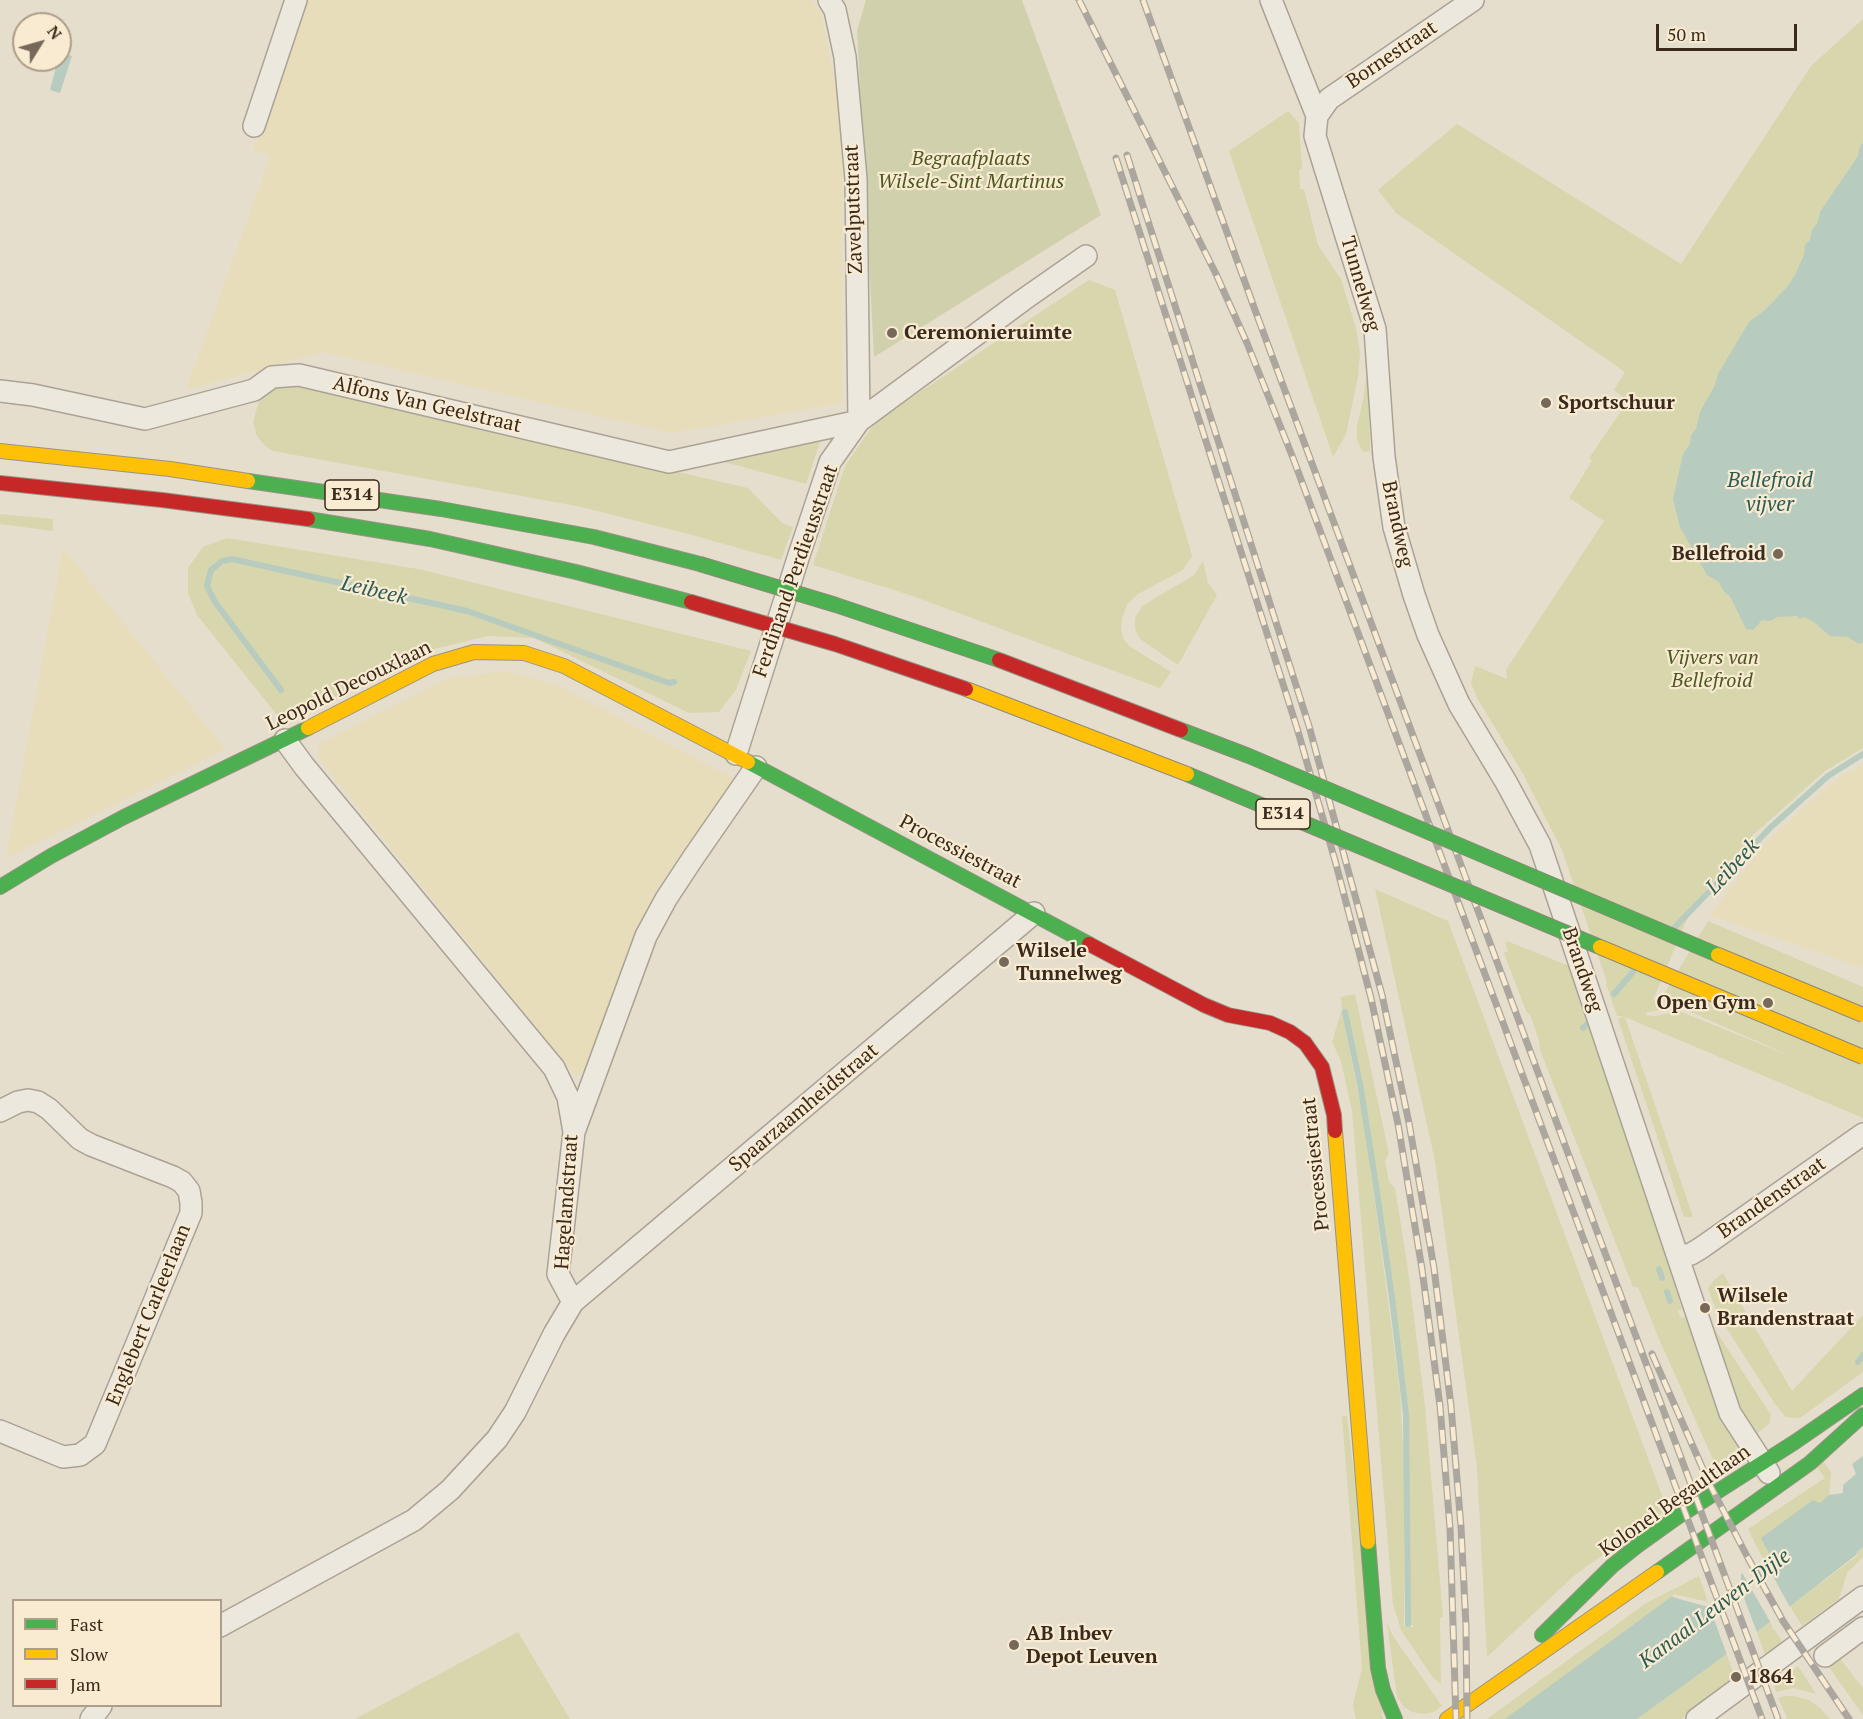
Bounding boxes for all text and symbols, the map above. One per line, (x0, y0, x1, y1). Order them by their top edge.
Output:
north arrow (12, 12, 72, 72)
scale bar (1659, 12, 1800, 50)
street label: Bornestraat (1342, 16, 1442, 94)
text: N (42, 21, 67, 44)
text: 50 m (1667, 22, 1706, 46)
street label: Zavelputstraat (840, 144, 868, 274)
park label: Begraafplaats Wilsele-Sint Martinus (878, 147, 1064, 194)
street label: Tunnelweg (1335, 234, 1385, 334)
place label: Ceremonieruimte (904, 321, 1072, 345)
marker: Ceremonieruimte (885, 326, 899, 340)
street label: Alfons Van Geelstraat (330, 372, 524, 438)
place label: Sportschuur (1558, 391, 1675, 415)
marker: Sportschuur (1539, 396, 1553, 410)
street label: Ferdinand Perdieusstraat (748, 462, 844, 680)
water label: Bellefroid vijver (1727, 468, 1813, 518)
street label: Brandweg (1376, 478, 1418, 570)
road number: E314 (325, 480, 379, 510)
place label: Bellefroid (1672, 542, 1766, 566)
marker: Bellefroid (1771, 547, 1785, 561)
water label: Leibeek (339, 571, 409, 611)
street label: Leopold Decouxlaan (263, 636, 435, 736)
park label: Vijvers van Bellefroid (1665, 646, 1759, 693)
road number: E314 (1256, 799, 1310, 829)
street label: Processiestraat (895, 810, 1025, 894)
water label: Leibeek (1701, 834, 1765, 900)
street label: Brandweg (1556, 925, 1608, 1015)
place label: Wilsele Tunnelweg (1016, 939, 1122, 986)
marker: Wilsele Tunnelweg (997, 955, 1011, 969)
place label: Open Gym (1657, 991, 1756, 1015)
marker: Open Gym (1761, 996, 1775, 1010)
street label: Spaarzaamheidstraat (725, 1039, 883, 1177)
street label: Processiestraat (1297, 1096, 1335, 1232)
street label: Hagelandstraat (550, 1133, 584, 1271)
street label: Brandenstraat (1713, 1152, 1831, 1244)
street label: Englebert Carleerlaan (102, 1221, 196, 1409)
place label: Wilsele Brandenstraat (1717, 1284, 1854, 1331)
marker: Wilsele Brandenstraat (1698, 1301, 1712, 1315)
street label: Kolonel Begaultlaan (1595, 1440, 1755, 1562)
water label: Kanaal Leuven-Dijle (1634, 1544, 1796, 1674)
legend (12, 1599, 222, 1707)
text: Fast (70, 1612, 103, 1636)
place label: AB Inbev Depot Leuven (1026, 1622, 1158, 1669)
marker: AB Inbev Depot Leuven (1007, 1638, 1021, 1652)
text: Slow (70, 1642, 108, 1666)
place label: 1864 (1748, 1665, 1793, 1689)
marker: 1864 (1729, 1670, 1743, 1684)
text: Jam (70, 1672, 101, 1696)

